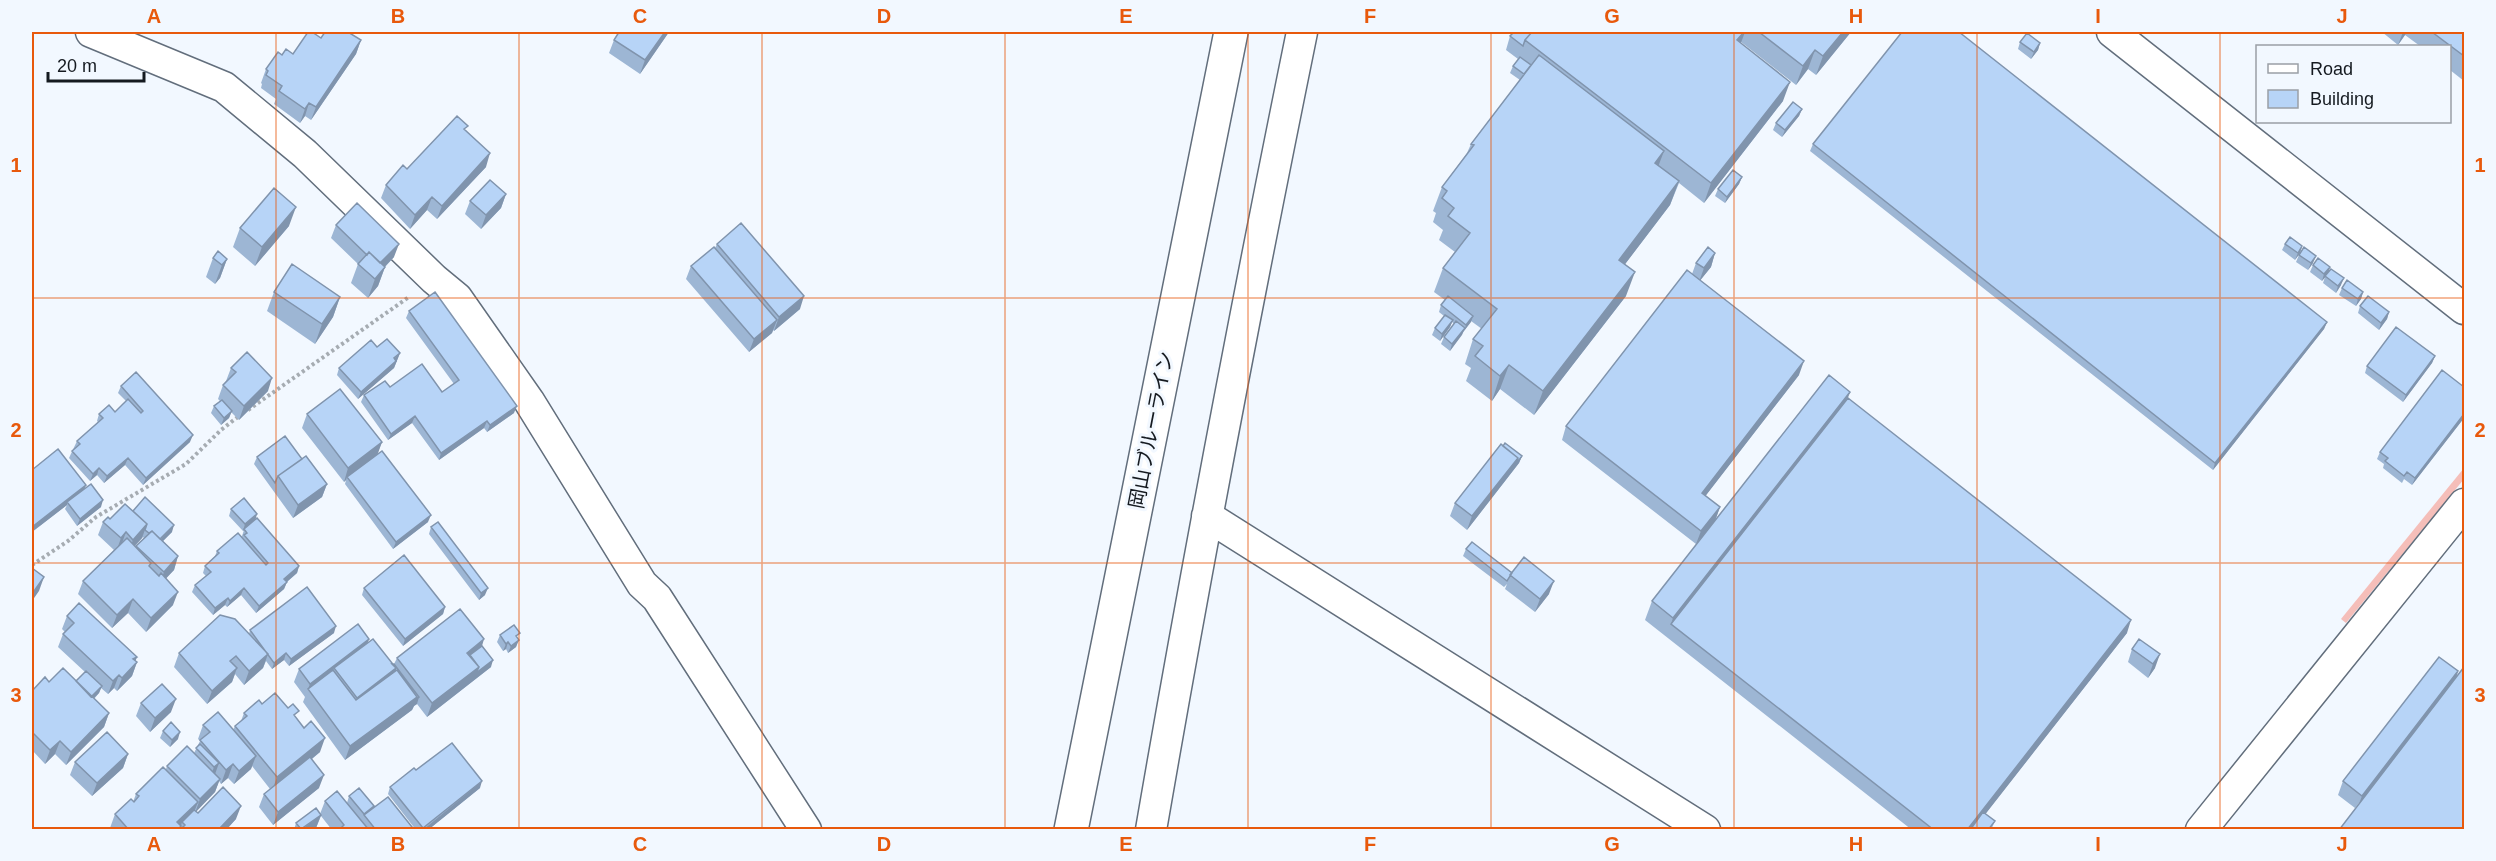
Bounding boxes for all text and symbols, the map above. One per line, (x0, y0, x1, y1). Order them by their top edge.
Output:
text: A (147, 5, 161, 27)
text: B (391, 5, 405, 27)
text: C (633, 5, 647, 27)
text: D (877, 5, 891, 27)
text: E (1119, 5, 1133, 27)
text: F (1364, 5, 1376, 27)
text: G (1604, 5, 1620, 27)
text: H (1849, 5, 1863, 27)
text: I (2095, 5, 2101, 27)
text: J (2336, 5, 2348, 27)
scale bar (48, 45, 144, 83)
legend (2256, 45, 2451, 123)
text: 20 m (57, 56, 97, 76)
text: Road (2310, 59, 2353, 79)
text: Building (2310, 89, 2374, 109)
text: 1 (10, 154, 22, 176)
text: 1 (2474, 154, 2486, 176)
street label: 岡山ブルーライン (1125, 349, 1177, 511)
text: 2 (10, 419, 22, 441)
text: 2 (2474, 419, 2486, 441)
text: 3 (10, 684, 22, 706)
text: 3 (2474, 684, 2486, 706)
text: A (147, 833, 161, 855)
text: B (391, 833, 405, 855)
text: C (633, 833, 647, 855)
text: D (877, 833, 891, 855)
text: E (1119, 833, 1133, 855)
text: F (1364, 833, 1376, 855)
text: G (1604, 833, 1620, 855)
text: H (1849, 833, 1863, 855)
text: I (2095, 833, 2101, 855)
text: J (2336, 833, 2348, 855)

